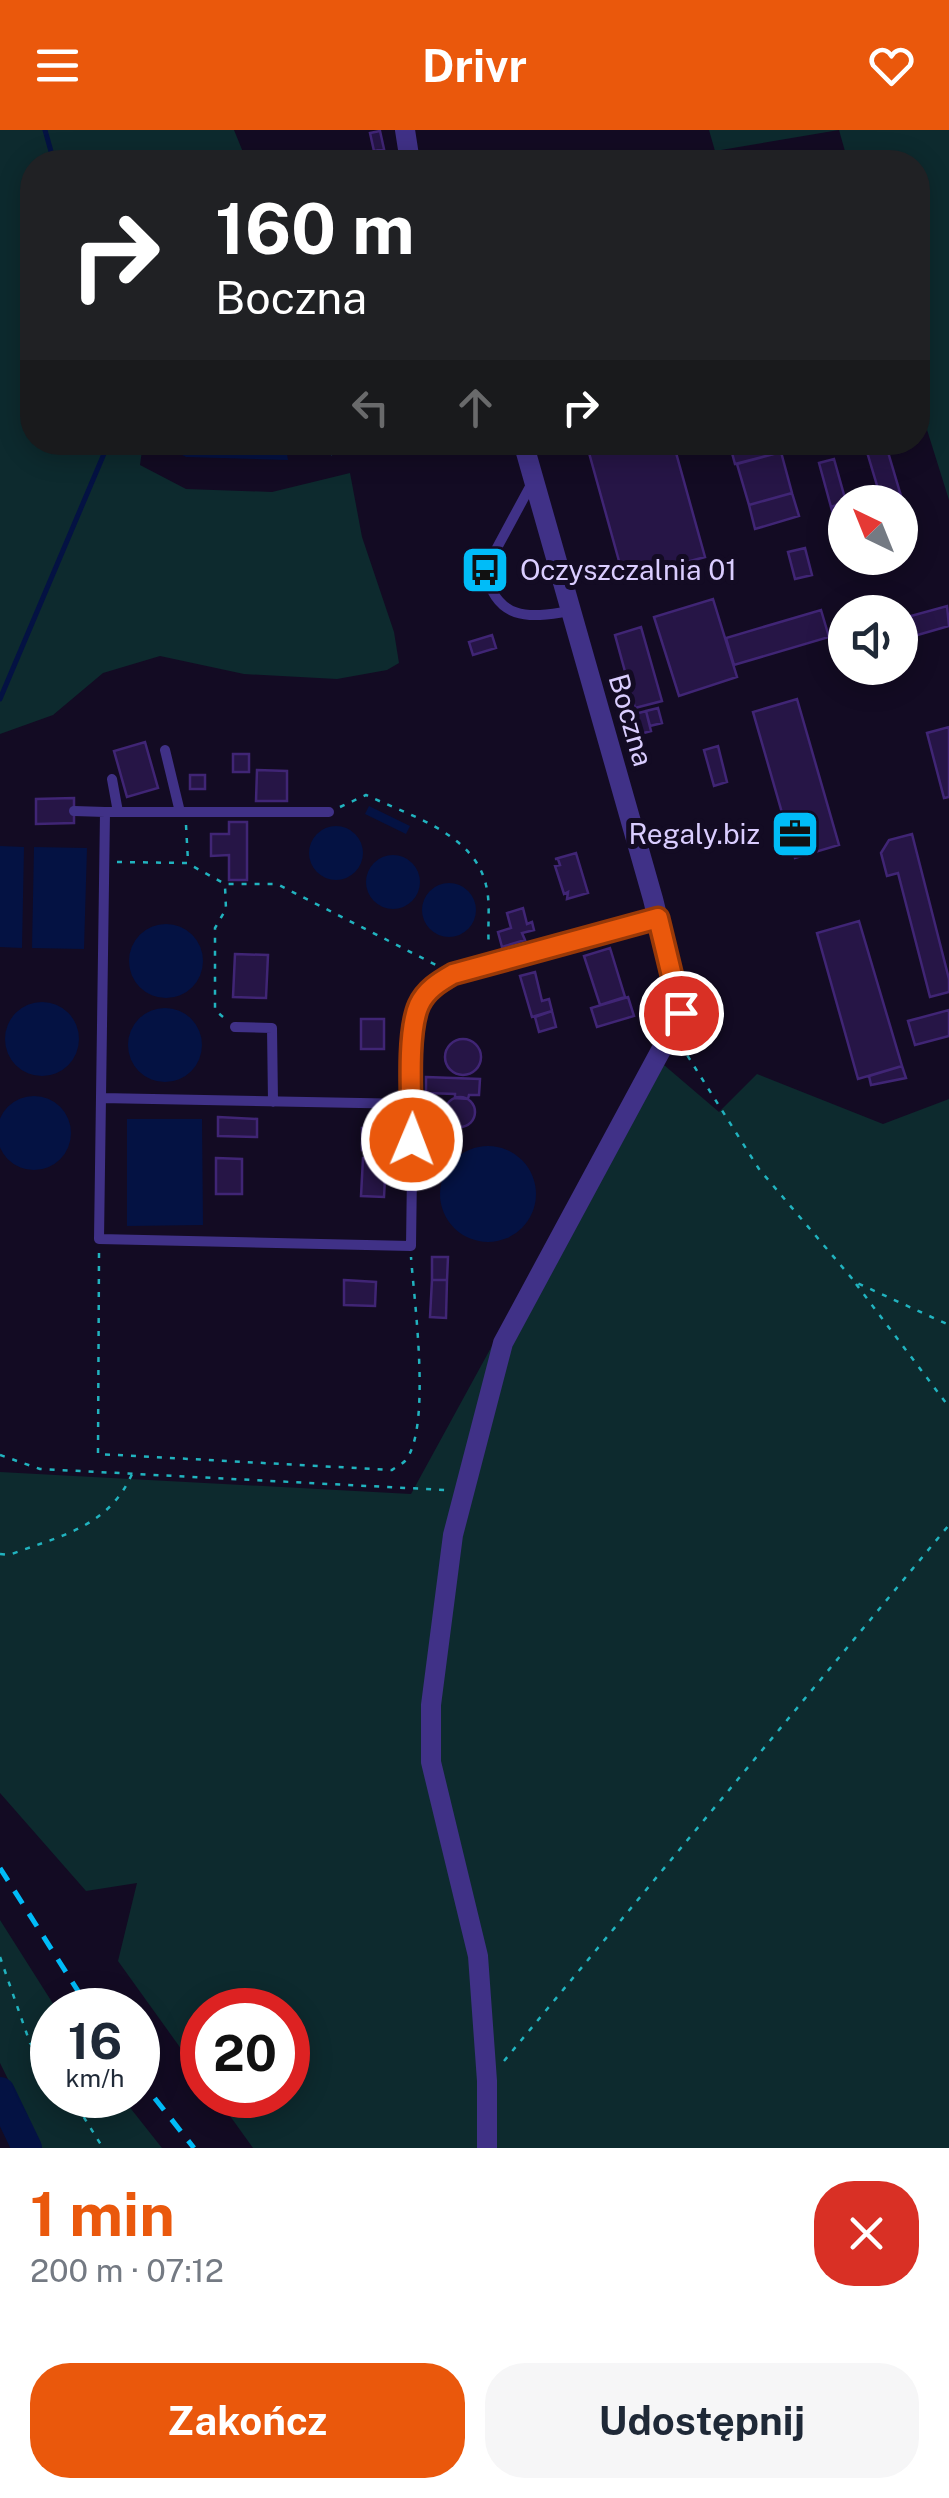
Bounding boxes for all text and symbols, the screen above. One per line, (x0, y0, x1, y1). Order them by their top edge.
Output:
icon: menu (30, 38, 85, 93)
icon: heart (864, 38, 919, 93)
text: Drivr (422, 39, 527, 92)
text: 160 m (215, 187, 415, 270)
icon: right (50, 190, 180, 320)
text: Boczna (215, 271, 367, 324)
icon: left (343, 380, 398, 435)
icon: ahead (448, 380, 503, 435)
icon: right (553, 380, 608, 435)
north arrow (828, 485, 918, 575)
map controls (828, 485, 918, 685)
bus stop icon: Oczyszczalnia 01 (459, 544, 511, 596)
place label: Oczyszczalnia 01 (520, 553, 737, 586)
button: sound (828, 595, 918, 685)
street label: Boczna (603, 670, 660, 770)
office icon: Regaly.biz (769, 808, 821, 860)
place label: Regaly.biz (628, 817, 760, 850)
pin (639, 971, 724, 1056)
icon: arrive (654, 986, 709, 1041)
position arrow (360, 1088, 464, 1192)
speed limit sign: 20 (180, 1988, 310, 2118)
text: 16 (68, 2011, 122, 2070)
text: km/h (66, 2063, 124, 2093)
text: 1 min (30, 2179, 175, 2250)
button: close (814, 2181, 919, 2286)
text: 200 m · 07:12 (30, 2252, 224, 2289)
button: Zakończ (30, 2363, 465, 2478)
button: Udostępnij (485, 2363, 919, 2478)

